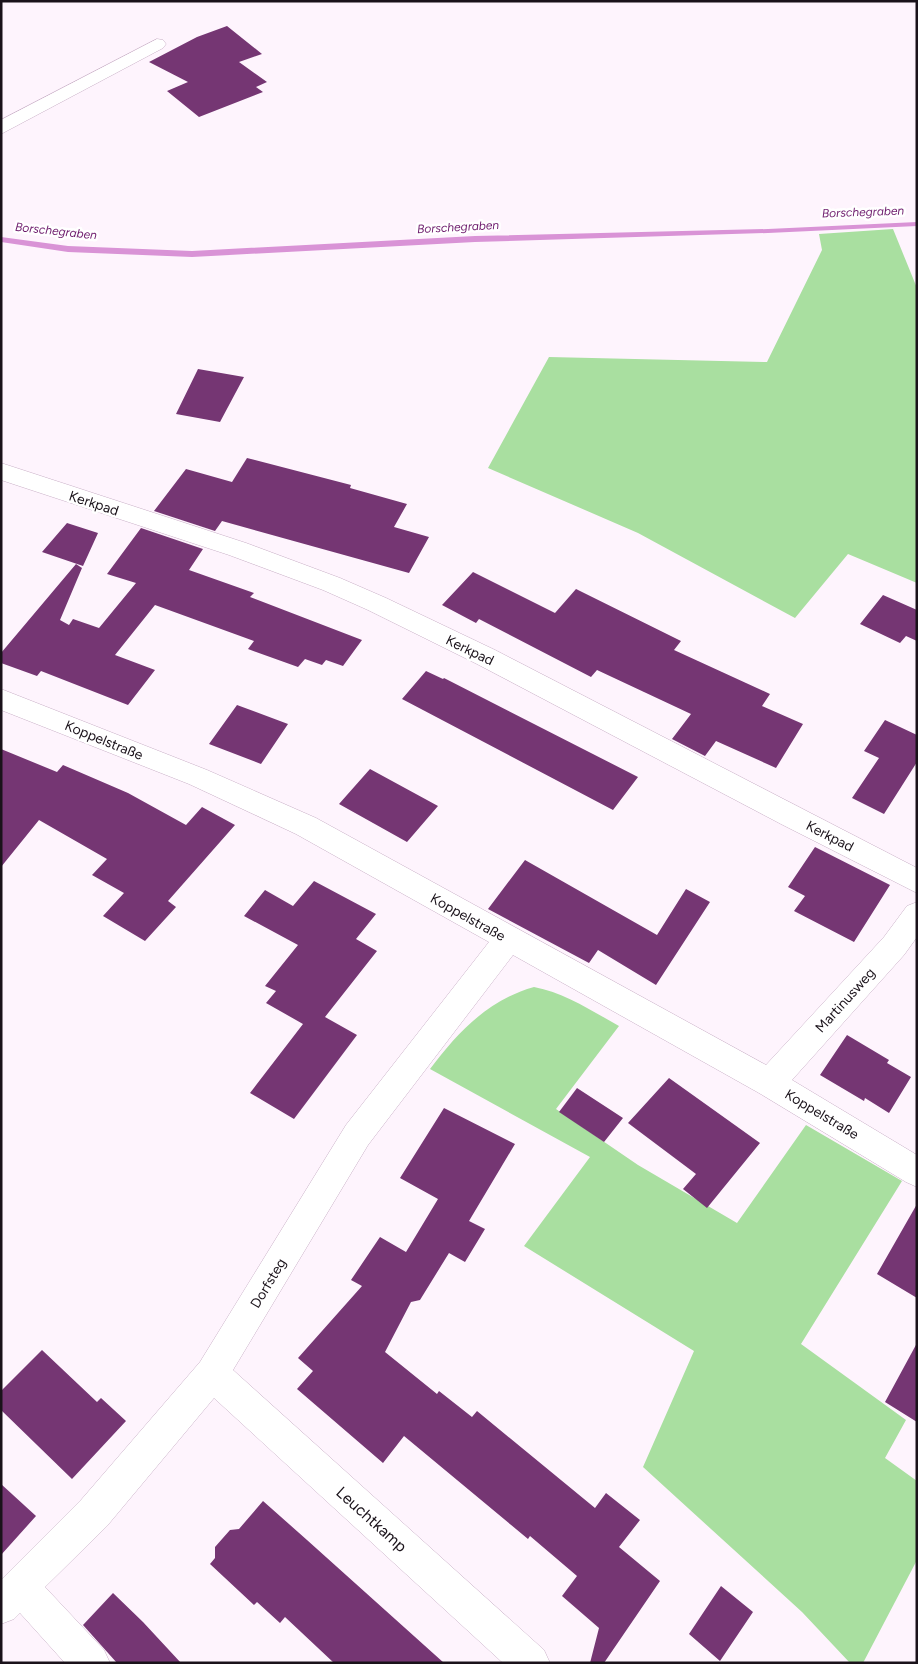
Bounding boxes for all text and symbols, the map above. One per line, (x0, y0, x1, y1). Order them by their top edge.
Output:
water label: Borschegraben (822, 204, 905, 220)
water label: Borschegraben (417, 218, 500, 236)
water label: Borschegraben (14, 220, 98, 242)
street label: Kerkpad (67, 487, 121, 519)
street label: Kerkpad (443, 632, 497, 669)
street label: Koppelstraße (62, 717, 146, 764)
street label: Kerkpad (803, 817, 856, 856)
street label: Koppelstraße (427, 890, 509, 945)
street label: Martinusweg (812, 965, 879, 1036)
street label: Koppelstraße (782, 1086, 862, 1143)
street label: Dorfsteg (247, 1255, 290, 1311)
street label: Leuchtkamp (332, 1483, 411, 1556)

